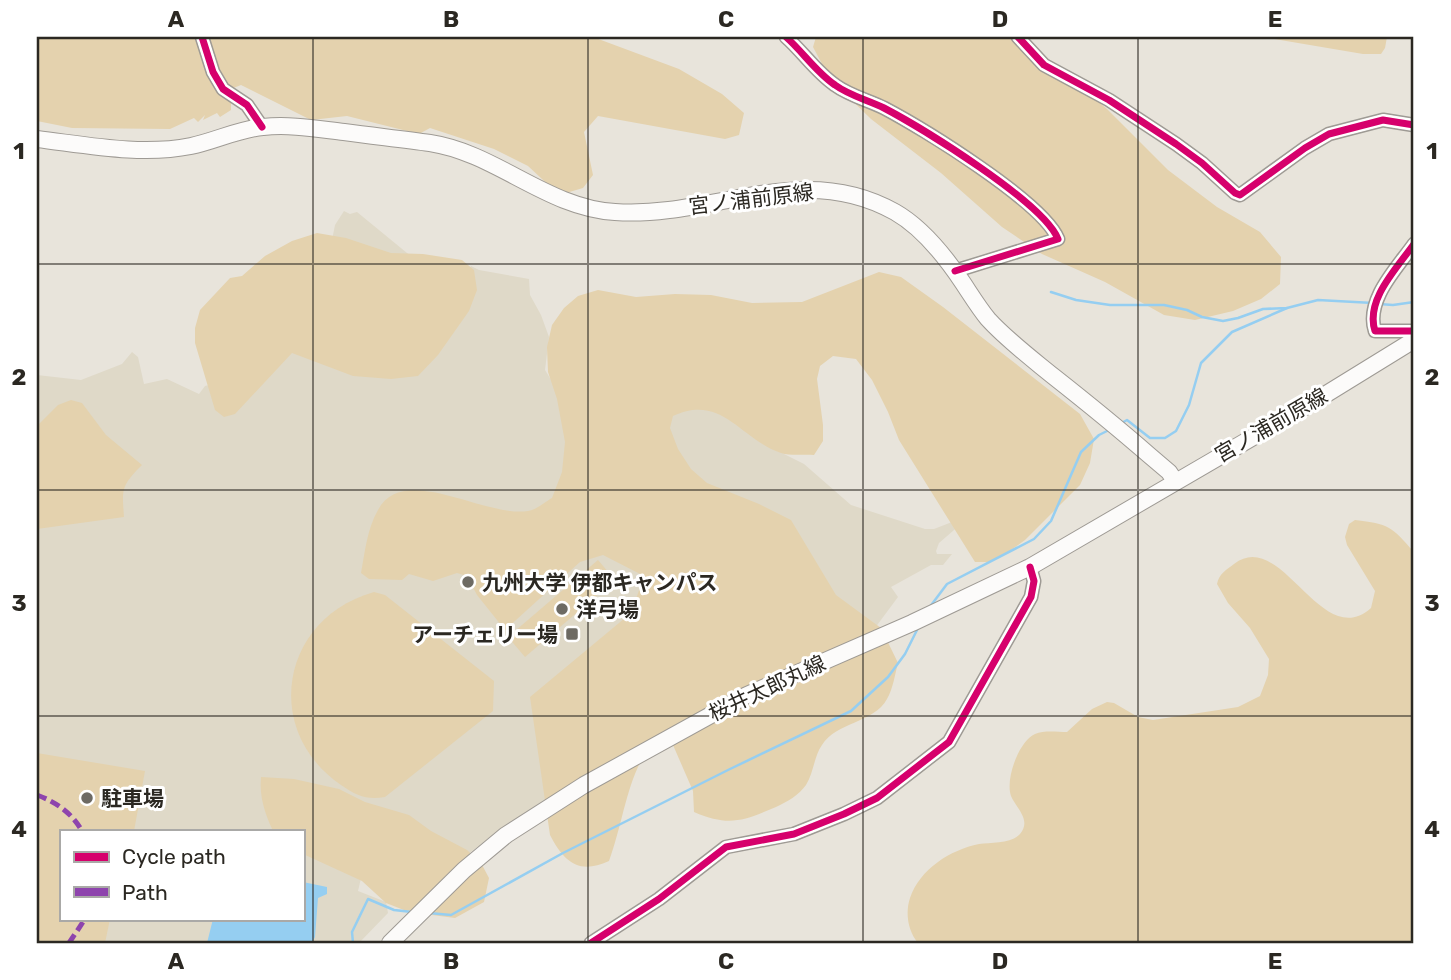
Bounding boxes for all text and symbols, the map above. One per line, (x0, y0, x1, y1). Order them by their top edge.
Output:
text: A (168, 5, 185, 33)
text: B (443, 5, 459, 33)
text: C (718, 5, 734, 33)
text: D (992, 5, 1008, 33)
text: E (1268, 5, 1282, 33)
text: 1 (13, 137, 25, 165)
text: 1 (1426, 137, 1438, 165)
street label: 宮ノ浦前原線 (687, 179, 815, 219)
text: 2 (12, 363, 26, 391)
text: 2 (1425, 363, 1439, 391)
street label: 宮ノ浦前原線 (1210, 383, 1332, 467)
place label: 九州大学 伊都キャンパス (482, 570, 717, 595)
marker: 九州大学 伊都キャンパス (460, 574, 476, 590)
text: 3 (11, 589, 27, 617)
text: 3 (1424, 589, 1440, 617)
place label: 洋弓場 (576, 597, 639, 622)
marker: 洋弓場 (554, 601, 570, 617)
place label: アーチェリー場 (412, 622, 558, 647)
marker: アーチェリー場 (564, 626, 580, 642)
street label: 桜井太郎丸線 (705, 650, 829, 726)
place label: 駐車場 (101, 786, 164, 811)
marker: 駐車場 (79, 790, 95, 806)
text: 4 (11, 815, 27, 843)
text: 4 (1424, 815, 1440, 843)
legend (60, 830, 304, 920)
text: Cycle path (122, 844, 226, 869)
text: Path (122, 880, 168, 905)
text: A (168, 947, 185, 975)
text: B (443, 947, 459, 975)
text: C (718, 947, 734, 975)
text: D (992, 947, 1008, 975)
text: E (1268, 947, 1282, 975)

